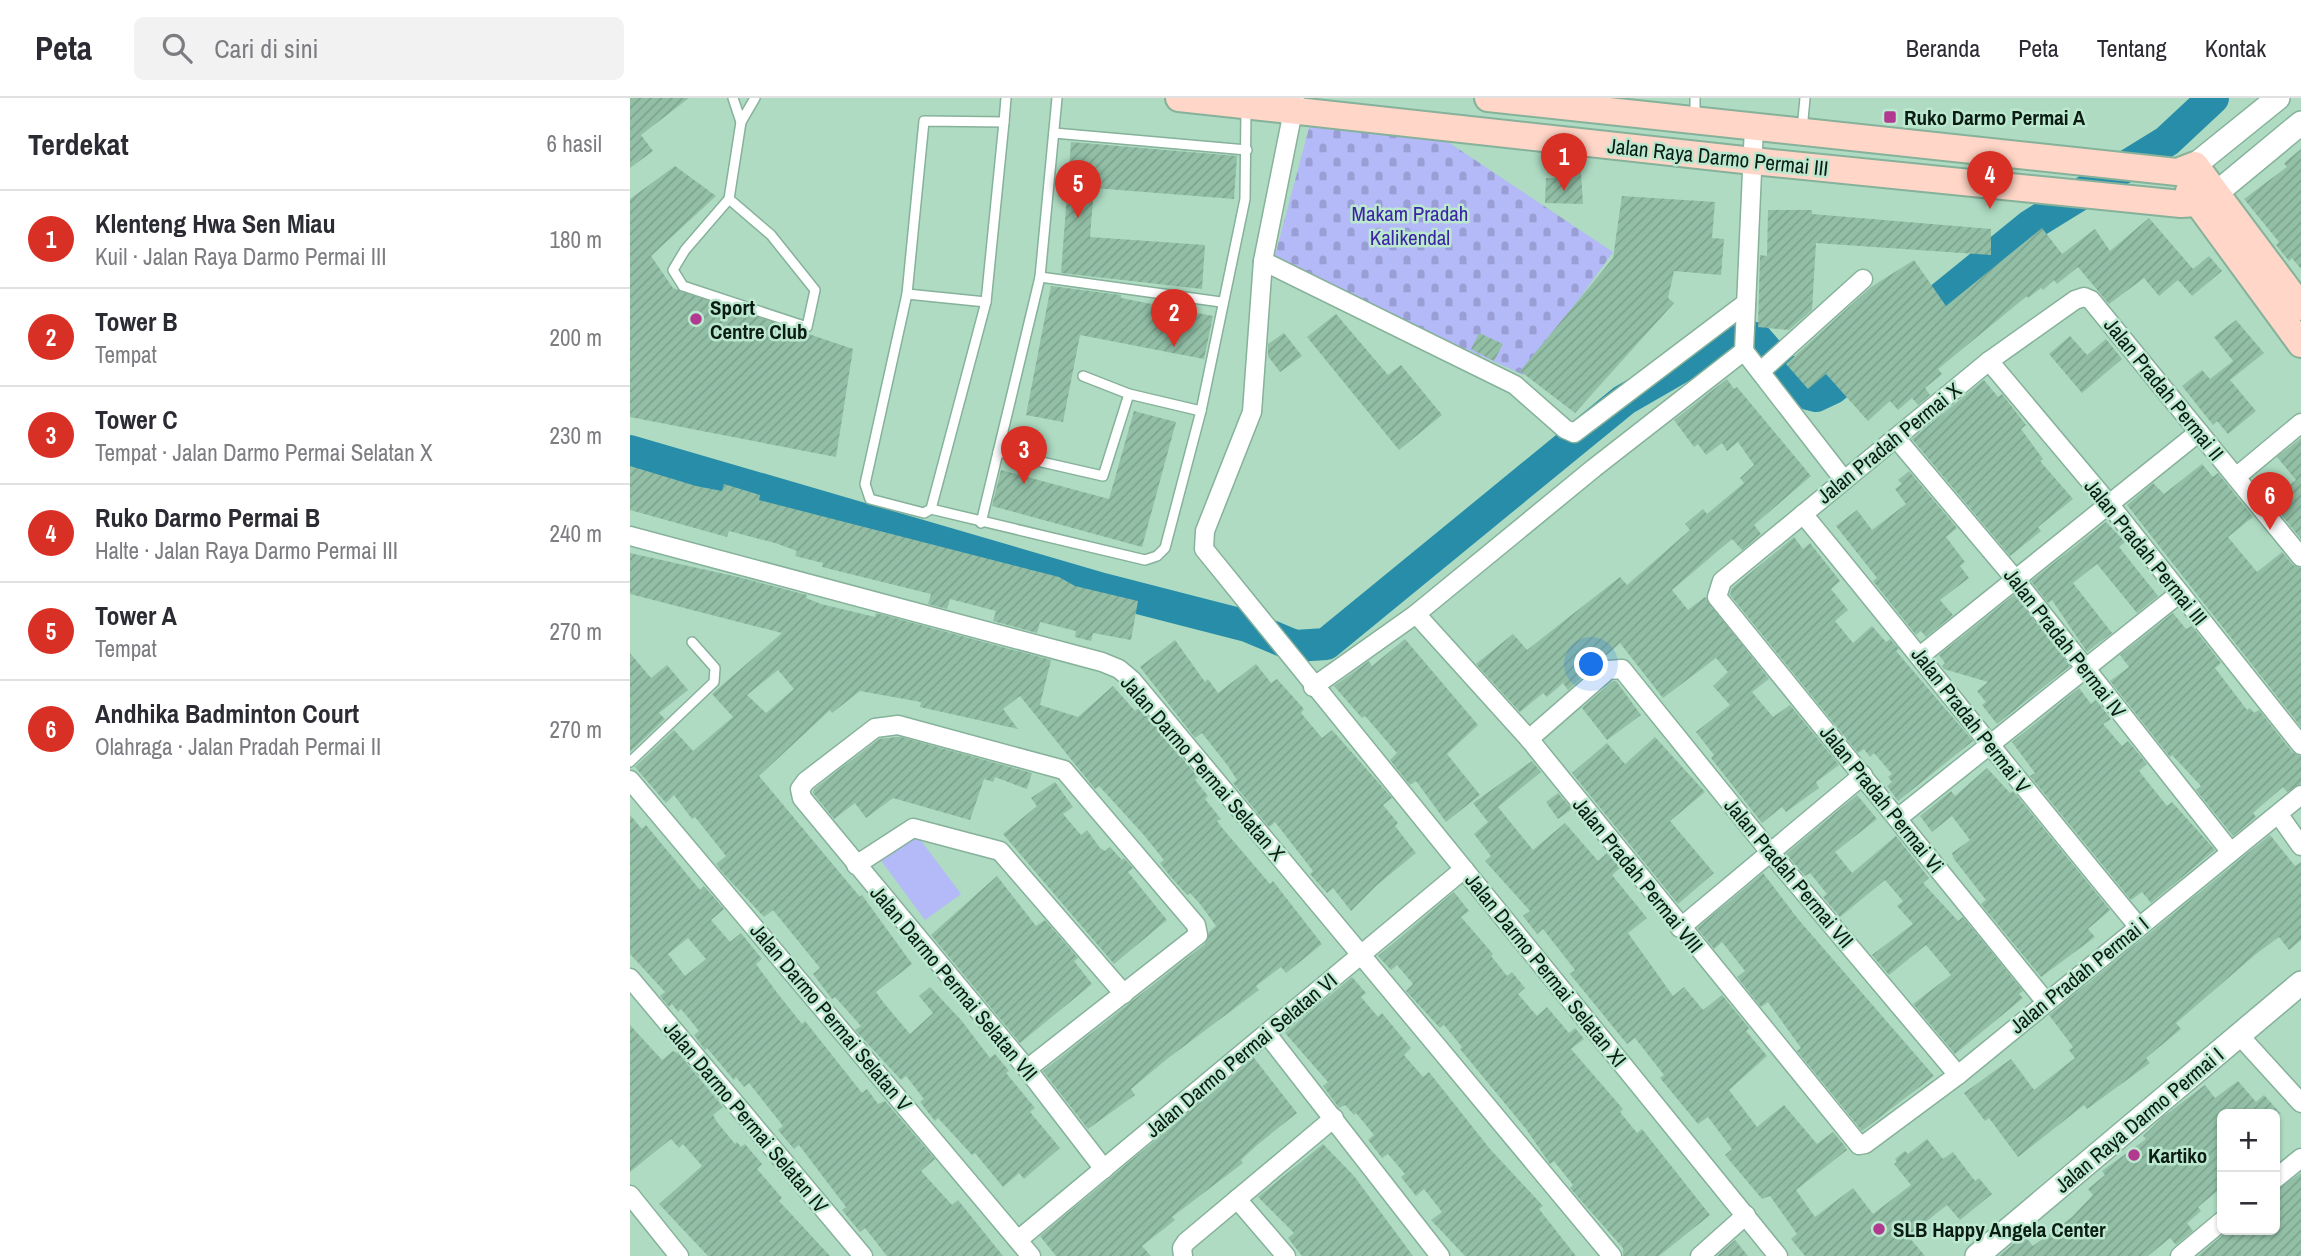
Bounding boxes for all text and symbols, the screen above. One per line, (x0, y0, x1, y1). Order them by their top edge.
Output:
search box (134, 17, 624, 80)
text: Peta (35, 26, 92, 70)
icon: search (158, 29, 196, 67)
text: Cari di sini (214, 31, 318, 66)
text: Beranda (1906, 32, 1980, 64)
text: Peta (2018, 32, 2059, 64)
text: Tentang (2097, 32, 2167, 64)
text: Kontak (2205, 32, 2266, 64)
place label: Ruko Darmo Permai A (1904, 103, 2086, 132)
marker: Ruko Darmo Permai A (1882, 109, 1898, 125)
text: Terdekat (28, 124, 129, 164)
text: 6 hasil (546, 128, 602, 159)
street label: Jalan Raya Darmo Permai III (1606, 131, 1830, 183)
pin: 1 (1541, 133, 1587, 191)
pin: 4 (1967, 151, 2013, 209)
pin: 5 (1055, 160, 1101, 218)
park label: Makam Pradah Kalikendal (1352, 199, 1468, 252)
text: Klenteng Hwa Sen Miau (95, 206, 336, 241)
text: 1 (46, 224, 56, 255)
text: 180 m (550, 224, 602, 255)
text: Kuil · Jalan Raya Darmo Permai III (95, 241, 386, 272)
pin: 2 (1151, 289, 1197, 347)
place label: Sport Centre Club (710, 293, 808, 346)
text: Tower B (95, 304, 178, 339)
marker: Sport Centre Club (688, 311, 704, 327)
street label: Jalan Pradah Permai II (2097, 311, 2231, 467)
text: 2 (46, 322, 56, 353)
text: 200 m (550, 322, 602, 353)
text: Tempat (95, 339, 157, 370)
street label: Jalan Pradah Permai X (1811, 375, 1968, 510)
text: Tower C (95, 402, 178, 437)
text: 3 (46, 420, 56, 451)
text: 230 m (550, 420, 602, 451)
pin: 3 (1001, 426, 1047, 484)
text: Tempat · Jalan Darmo Permai Selatan X (95, 437, 433, 468)
pin: 6 (2247, 472, 2293, 530)
street label: Jalan Pradah Permai III (2078, 473, 2214, 631)
text: Ruko Darmo Permai B (95, 500, 320, 535)
text: 4 (46, 518, 56, 549)
text: 240 m (550, 518, 602, 549)
text: Halte · Jalan Raya Darmo Permai III (95, 535, 398, 566)
street label: Jalan Pradah Permai IV (1997, 562, 2133, 724)
text: Tower A (95, 598, 177, 633)
text: 5 (46, 616, 56, 647)
text: 270 m (550, 616, 602, 647)
text: Tempat (95, 633, 157, 664)
street label: Jalan Pradah Permai V (1905, 641, 2038, 799)
your location (1574, 647, 1608, 681)
street label: Jalan Darmo Permai Selatan X (1114, 669, 1292, 867)
text: Andhika Badminton Court (95, 696, 359, 731)
text: 6 (46, 714, 56, 745)
text: 270 m (550, 714, 602, 745)
street label: Jalan Pradah Permai Vi (1813, 719, 1951, 879)
text: Olahraga · Jalan Pradah Permai II (95, 731, 381, 762)
street label: Jalan Pradah Permai VIII (1566, 791, 1710, 959)
street label: Jalan Pradah Permai VII (1718, 792, 1860, 954)
street label: Jalan Darmo Permai Selatan XI (1459, 867, 1633, 1073)
street label: Jalan Darmo Permai Selatan VII (864, 879, 1044, 1087)
street label: Jalan Pradah Permai I (2003, 910, 2155, 1040)
street label: Jalan Darmo Permai Selatan V (744, 917, 919, 1118)
street label: Jalan Darmo Permai Selatan VI (1139, 966, 1343, 1144)
street label: Jalan Darmo Permai Selatan IV (657, 1015, 835, 1219)
street label: Jalan Raya Darmo Permai I (2048, 1041, 2230, 1199)
map controls (2217, 1109, 2280, 1235)
button: + (2217, 1109, 2280, 1172)
place label: Kartiko (2148, 1141, 2207, 1170)
marker: Kartiko (2126, 1147, 2142, 1163)
button: − (2217, 1172, 2280, 1235)
place label: SLB Happy Angela Center (1893, 1215, 2106, 1244)
marker: SLB Happy Angela Center (1871, 1221, 1887, 1237)

